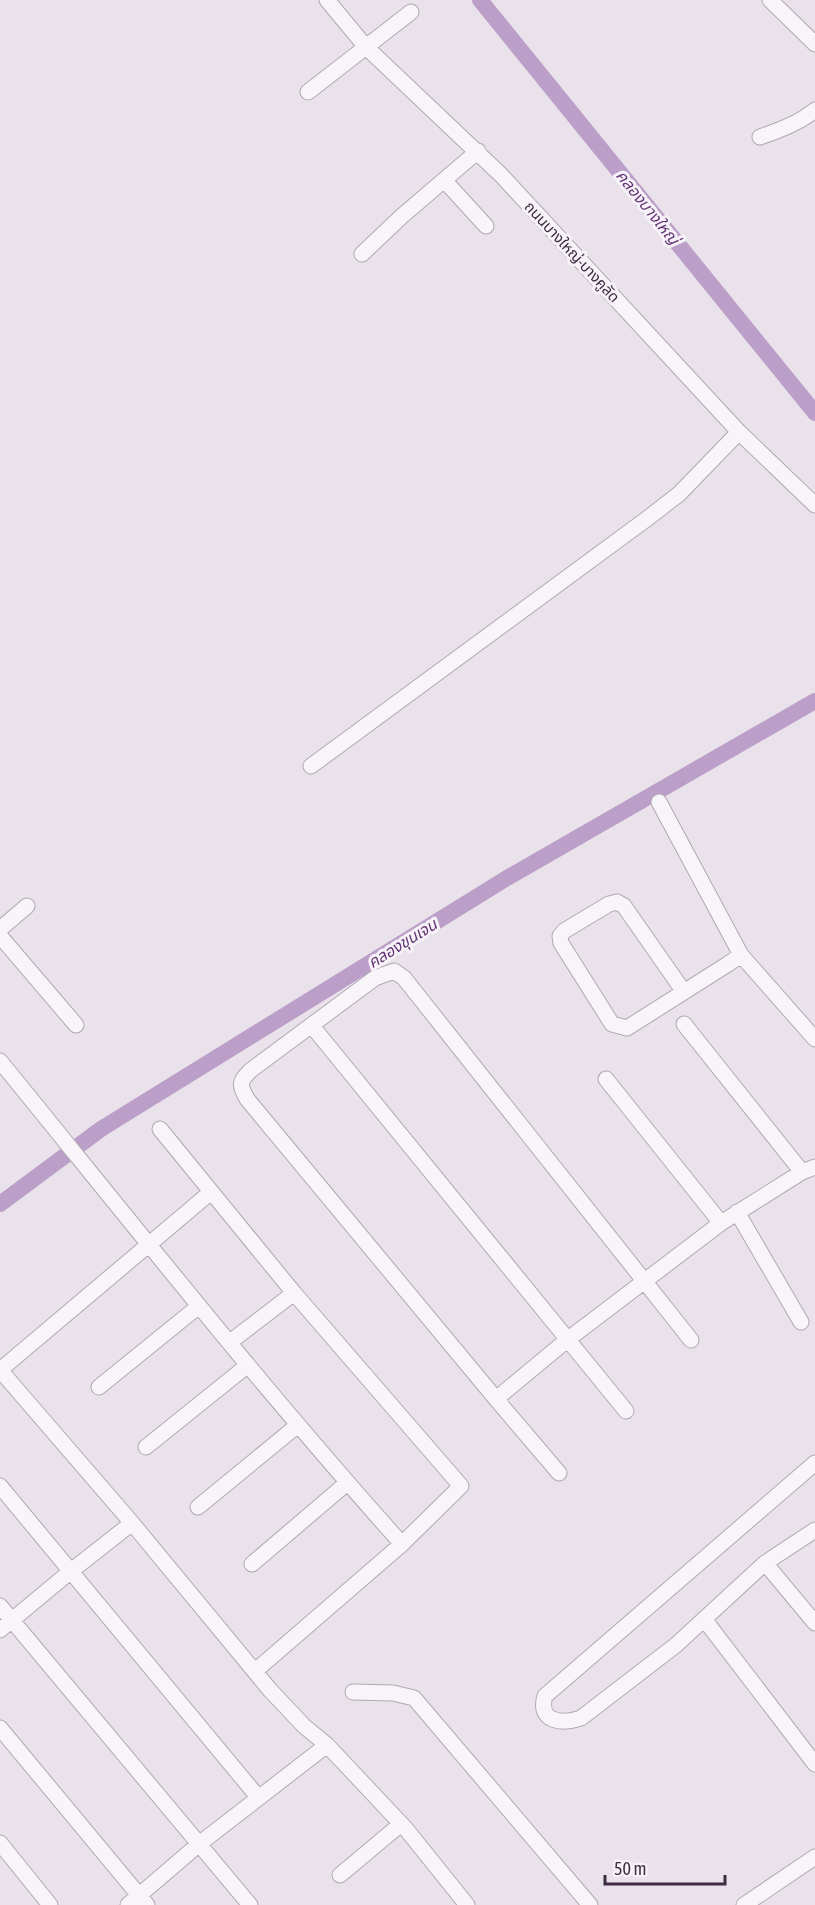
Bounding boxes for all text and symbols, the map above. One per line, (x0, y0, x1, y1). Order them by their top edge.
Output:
water label: คลองบางใหญ่ (613, 166, 685, 249)
street label: ถนนบางใหญ่-บางคูลัด (521, 198, 623, 306)
water label: คลองขุนเจน (364, 914, 442, 973)
scale bar (605, 1848, 725, 1886)
text: 50 m (614, 1858, 646, 1879)

